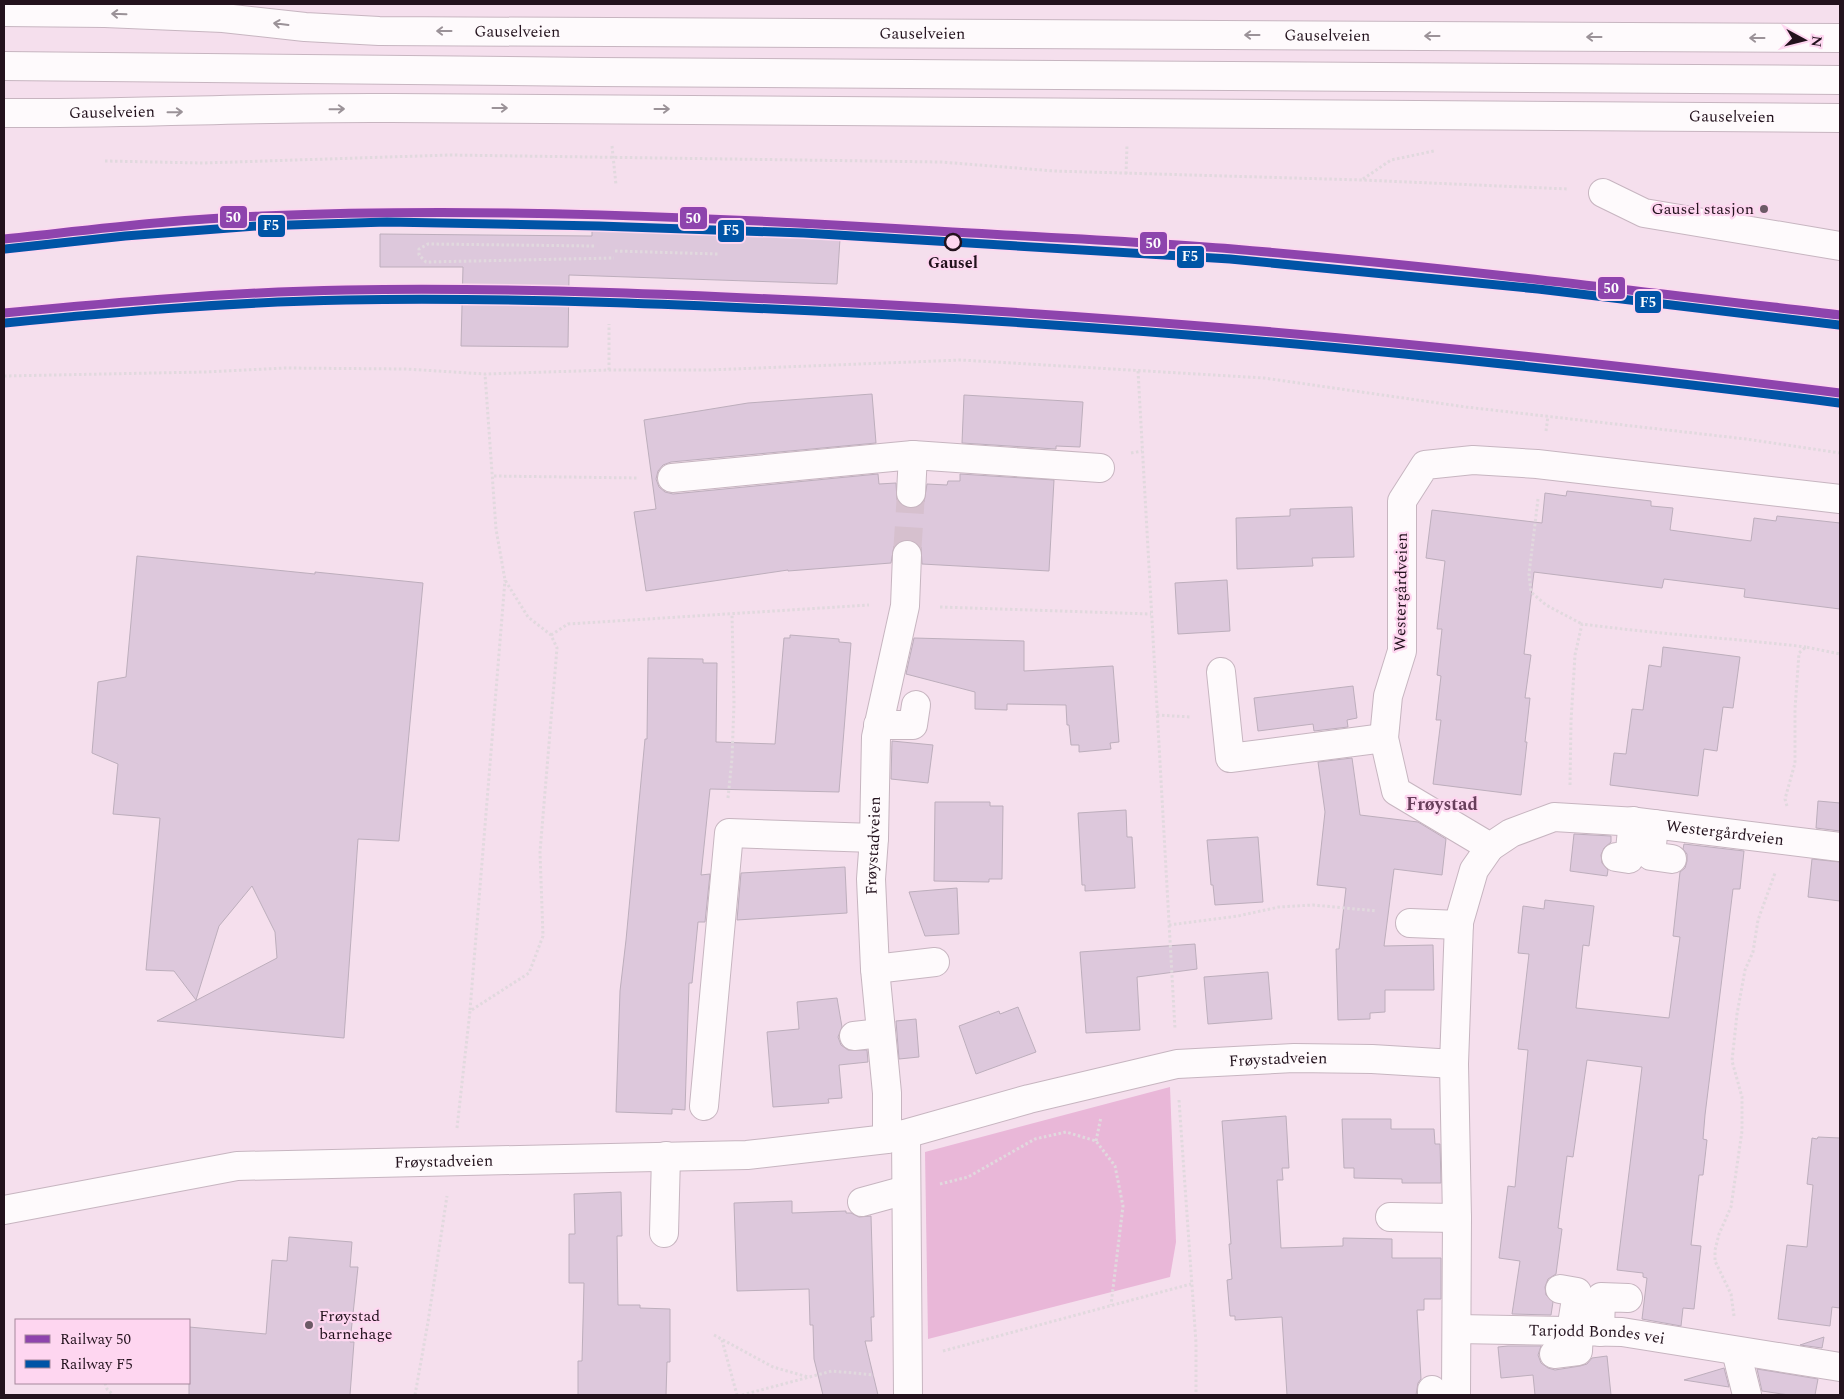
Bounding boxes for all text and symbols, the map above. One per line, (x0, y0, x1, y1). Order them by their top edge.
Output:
one-way arrow (112, 9, 128, 18)
north arrow (1779, 15, 1829, 65)
one-way arrow (274, 19, 290, 29)
street label: Gauselveien (474, 19, 560, 44)
street label: Gauselveien (879, 21, 965, 46)
street label: Gauselveien (1284, 23, 1370, 48)
one-way arrow (436, 26, 452, 36)
one-way arrow (1244, 30, 1260, 40)
one-way arrow (1424, 31, 1440, 41)
one-way arrow (1586, 32, 1602, 42)
one-way arrow (1749, 33, 1765, 43)
text: N (1805, 35, 1828, 48)
street label: Gauselveien (69, 99, 155, 125)
one-way arrow (492, 103, 508, 113)
one-way arrow (329, 104, 345, 113)
one-way arrow (654, 104, 670, 114)
street label: Gauselveien (1689, 104, 1775, 129)
one-way arrow (166, 107, 183, 117)
place label: Gausel stasjon (1651, 197, 1754, 221)
marker: Gausel stasjon (1758, 203, 1770, 215)
line badge: 50 (219, 205, 248, 229)
line badge: 50 (679, 206, 708, 230)
text: 50 (225, 207, 241, 228)
text: 50 (685, 208, 701, 229)
line badge: F5 (257, 214, 286, 238)
text: F5 (263, 215, 279, 236)
line badge: F5 (717, 219, 745, 243)
text: F5 (723, 220, 739, 241)
line badge: 50 (1139, 231, 1168, 255)
marker: Gausel (944, 233, 962, 251)
text: 50 (1145, 233, 1161, 254)
line badge: F5 (1176, 245, 1205, 269)
text: F5 (1182, 246, 1198, 267)
place label: Gausel (928, 251, 978, 275)
line badge: 50 (1597, 276, 1626, 300)
text: 50 (1603, 278, 1619, 299)
line badge: F5 (1634, 290, 1662, 314)
text: F5 (1640, 292, 1656, 313)
street label: Westergårdveien (1388, 532, 1414, 652)
district label: Frøystad (1406, 791, 1478, 818)
street label: Frøystadveien (859, 796, 887, 896)
street label: Westergårdveien (1664, 814, 1785, 852)
street label: Frøystadveien (1228, 1046, 1328, 1073)
street label: Frøystadveien (394, 1148, 493, 1175)
place label: Frøystad barnehage (319, 1304, 393, 1346)
street label: Tarjodd Bondes vei (1528, 1318, 1667, 1351)
legend (15, 1319, 190, 1384)
marker: Frøystad barnehage (303, 1319, 315, 1331)
text: Railway 50 (60, 1328, 131, 1351)
text: Railway F5 (60, 1353, 133, 1376)

